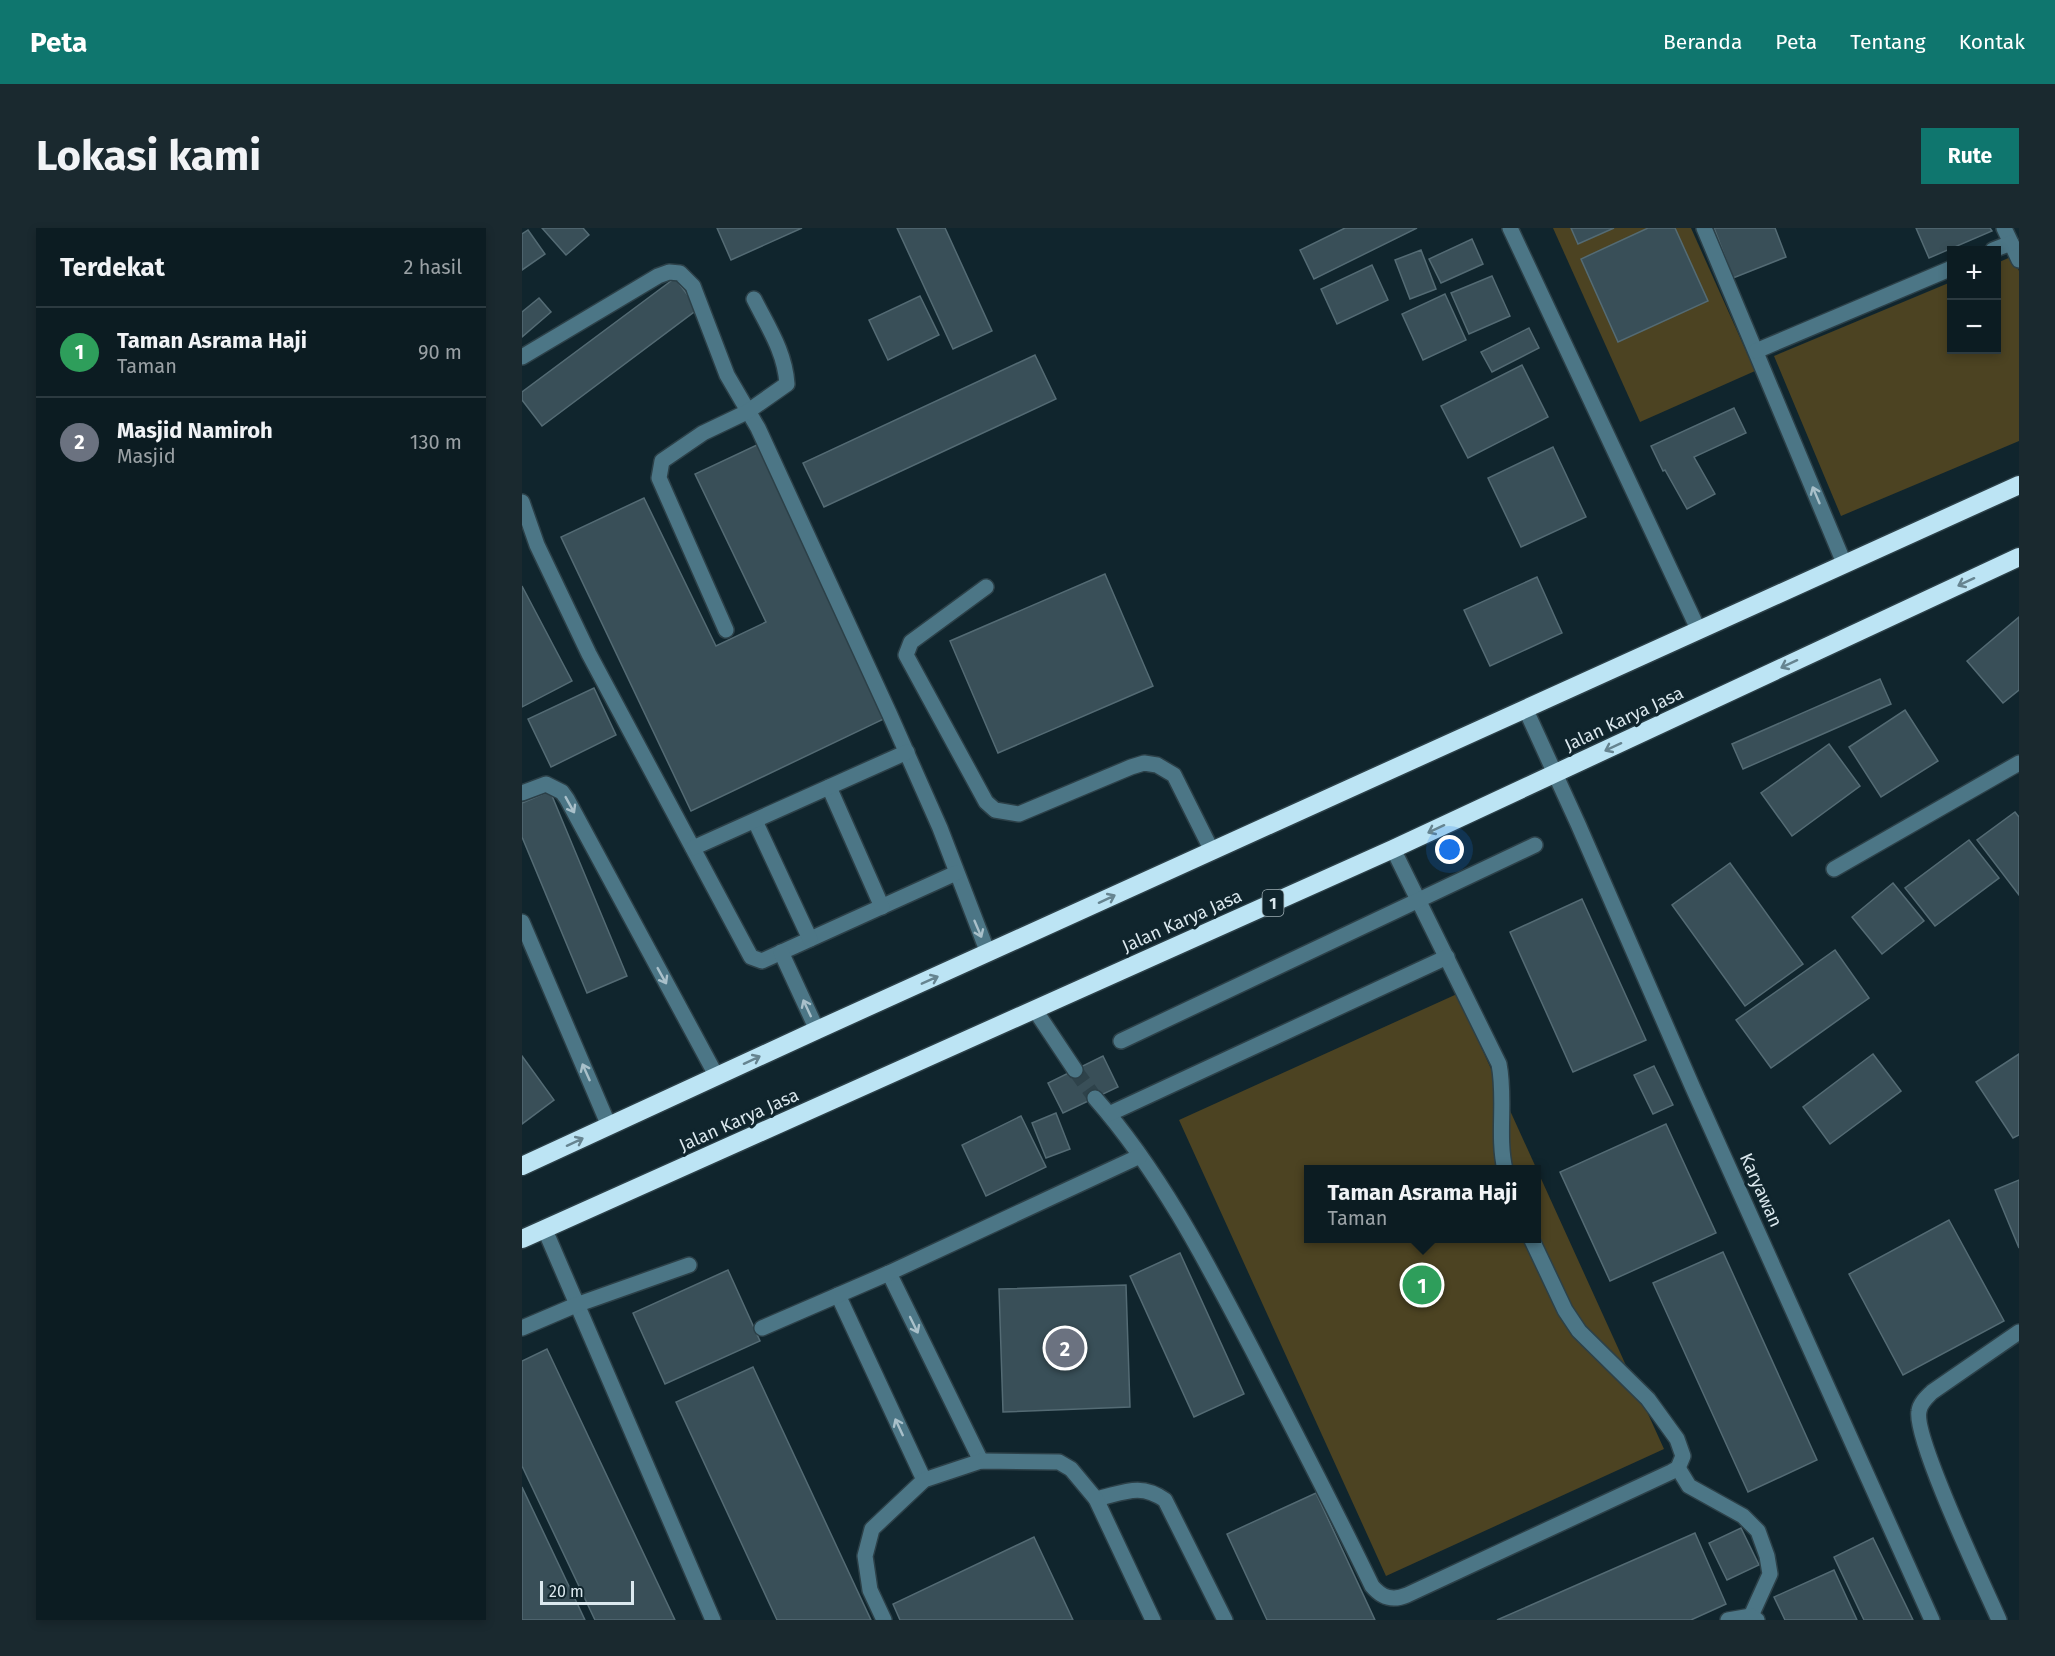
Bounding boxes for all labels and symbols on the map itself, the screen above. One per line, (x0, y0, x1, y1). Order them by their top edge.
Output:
one-way arrow (1810, 486, 1821, 505)
one-way arrow (1957, 576, 1975, 588)
one-way arrow (1781, 659, 1799, 670)
street label: Jalan Karya Jasa (1561, 682, 1687, 756)
one-way arrow (1604, 742, 1622, 754)
one-way arrow (564, 796, 576, 813)
one-way arrow (1427, 824, 1445, 836)
your location (1435, 835, 1464, 864)
street label: Jalan Karya Jasa (1119, 885, 1245, 957)
road number: 1 (1262, 890, 1284, 916)
one-way arrow (1098, 892, 1116, 904)
one-way arrow (973, 920, 984, 938)
one-way arrow (657, 967, 668, 985)
one-way arrow (920, 973, 938, 985)
one-way arrow (800, 1000, 812, 1018)
one-way arrow (743, 1054, 761, 1066)
one-way arrow (580, 1064, 591, 1082)
street label: Jalan Karya Jasa (676, 1084, 802, 1156)
one-way arrow (566, 1135, 584, 1147)
street label: Karyawan (1735, 1150, 1787, 1230)
pin: 1 (1402, 1262, 1442, 1308)
one-way arrow (909, 1316, 921, 1334)
pin: 2 (1046, 1326, 1084, 1370)
one-way arrow (893, 1419, 904, 1437)
scale bar (540, 1578, 634, 1606)

